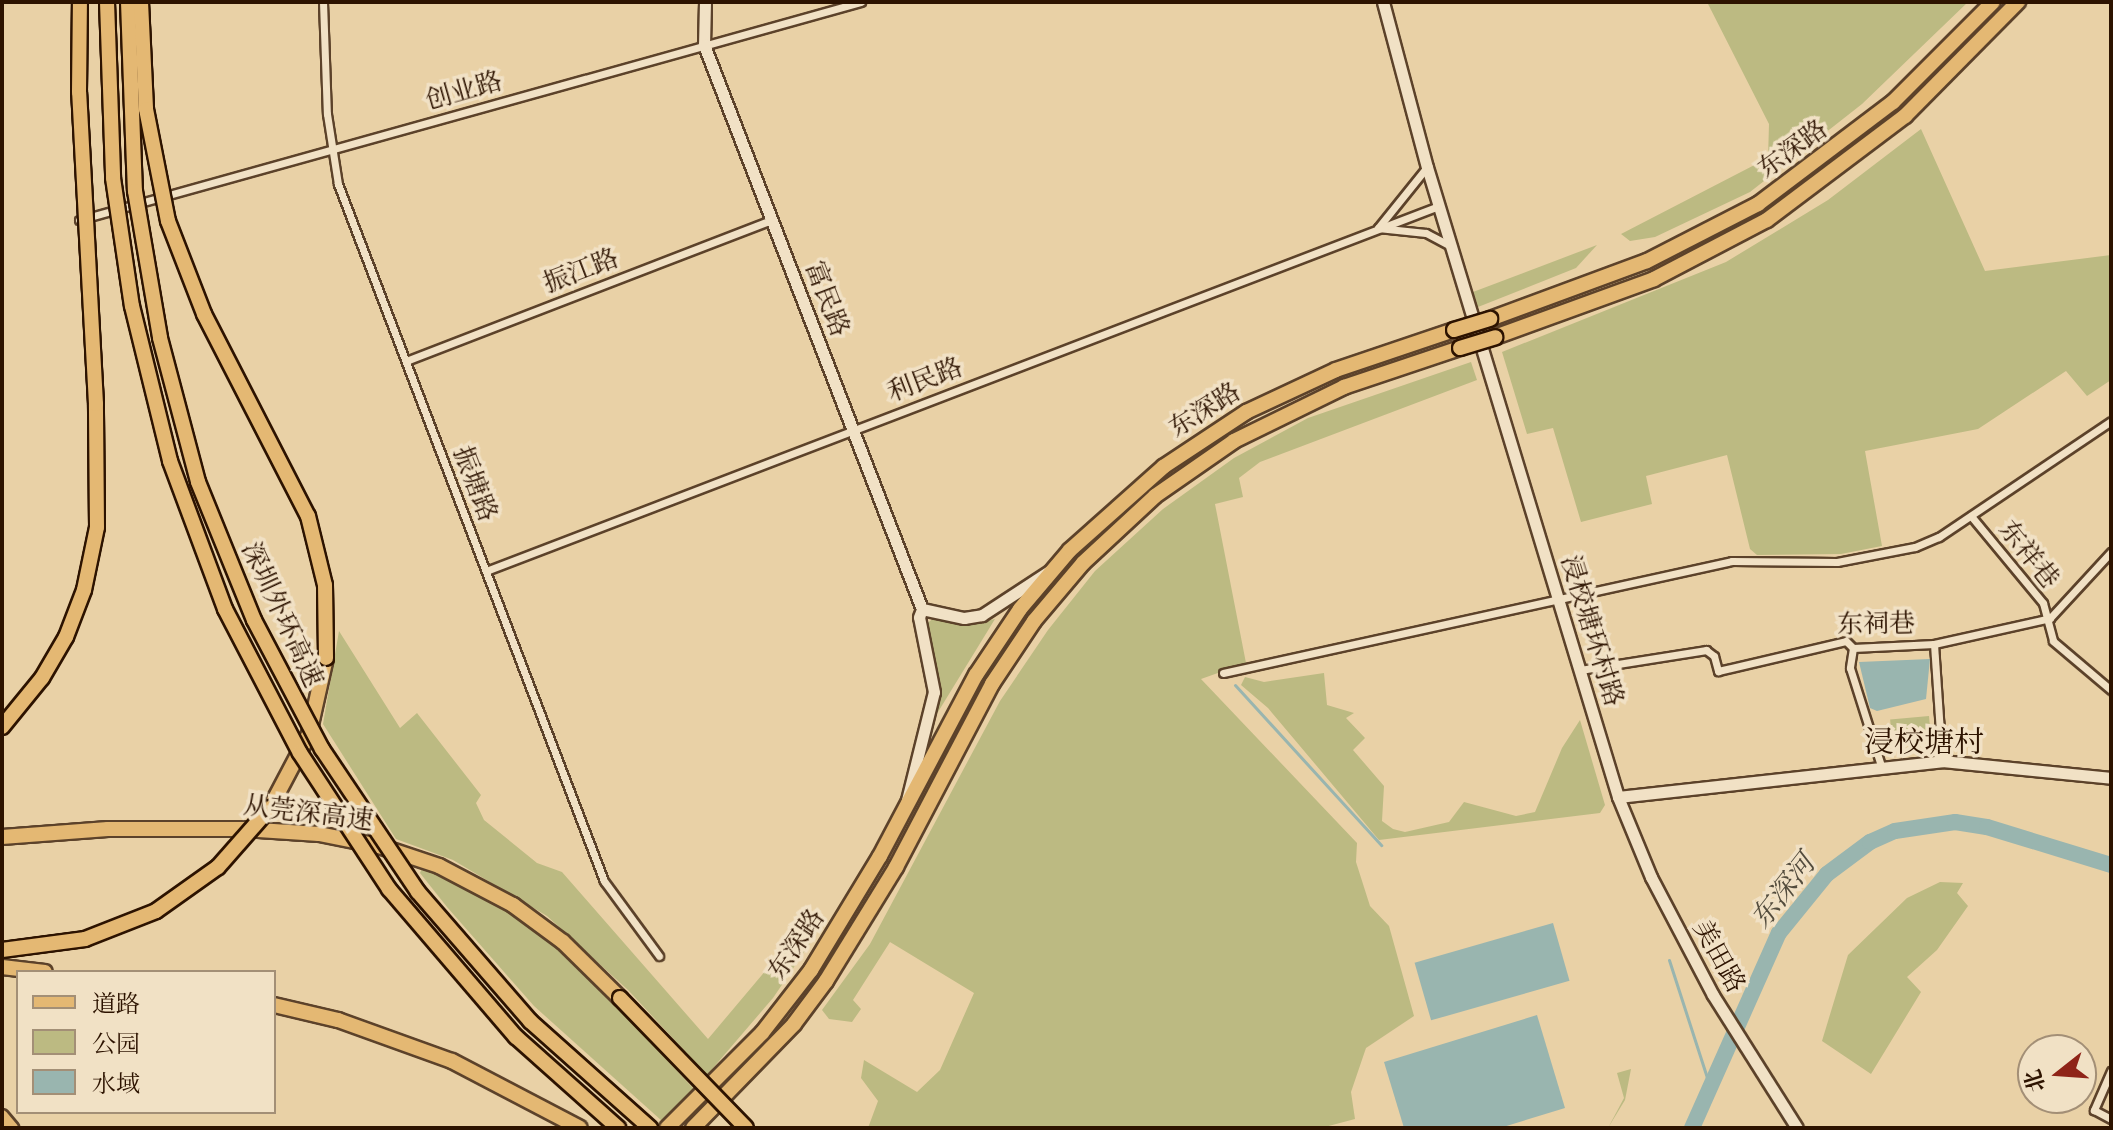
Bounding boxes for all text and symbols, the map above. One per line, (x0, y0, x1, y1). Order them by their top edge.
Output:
street label: 创业路 (422, 66, 506, 118)
street label: 东深路 (1752, 114, 1834, 186)
street label: 振江路 (539, 243, 623, 301)
street label: 富民路 (797, 257, 855, 341)
street label: 利民路 (883, 352, 967, 410)
street label: 东深路 (1164, 377, 1246, 445)
street label: 振塘路 (445, 442, 503, 526)
street label: 东祥巷 (1991, 515, 2065, 595)
street label: 深圳外环高速 (234, 538, 328, 692)
street label: 浸校塘环村路 (1553, 552, 1629, 710)
street label: 东祠巷 (1837, 609, 1915, 641)
district label: 浸校塘村 (1864, 725, 1984, 761)
street label: 从莞深高速 (242, 791, 374, 837)
water label: 东深河 (1745, 849, 1823, 935)
street label: 东深路 (762, 904, 832, 986)
street label: 美田路 (1685, 915, 1751, 999)
legend (16, 970, 276, 1114)
text: 道路 (92, 990, 140, 1020)
text: 公园 (92, 1030, 140, 1060)
north arrow (2017, 1034, 2097, 1114)
text: 北 (2019, 1066, 2052, 1095)
text: 水域 (92, 1070, 140, 1100)

